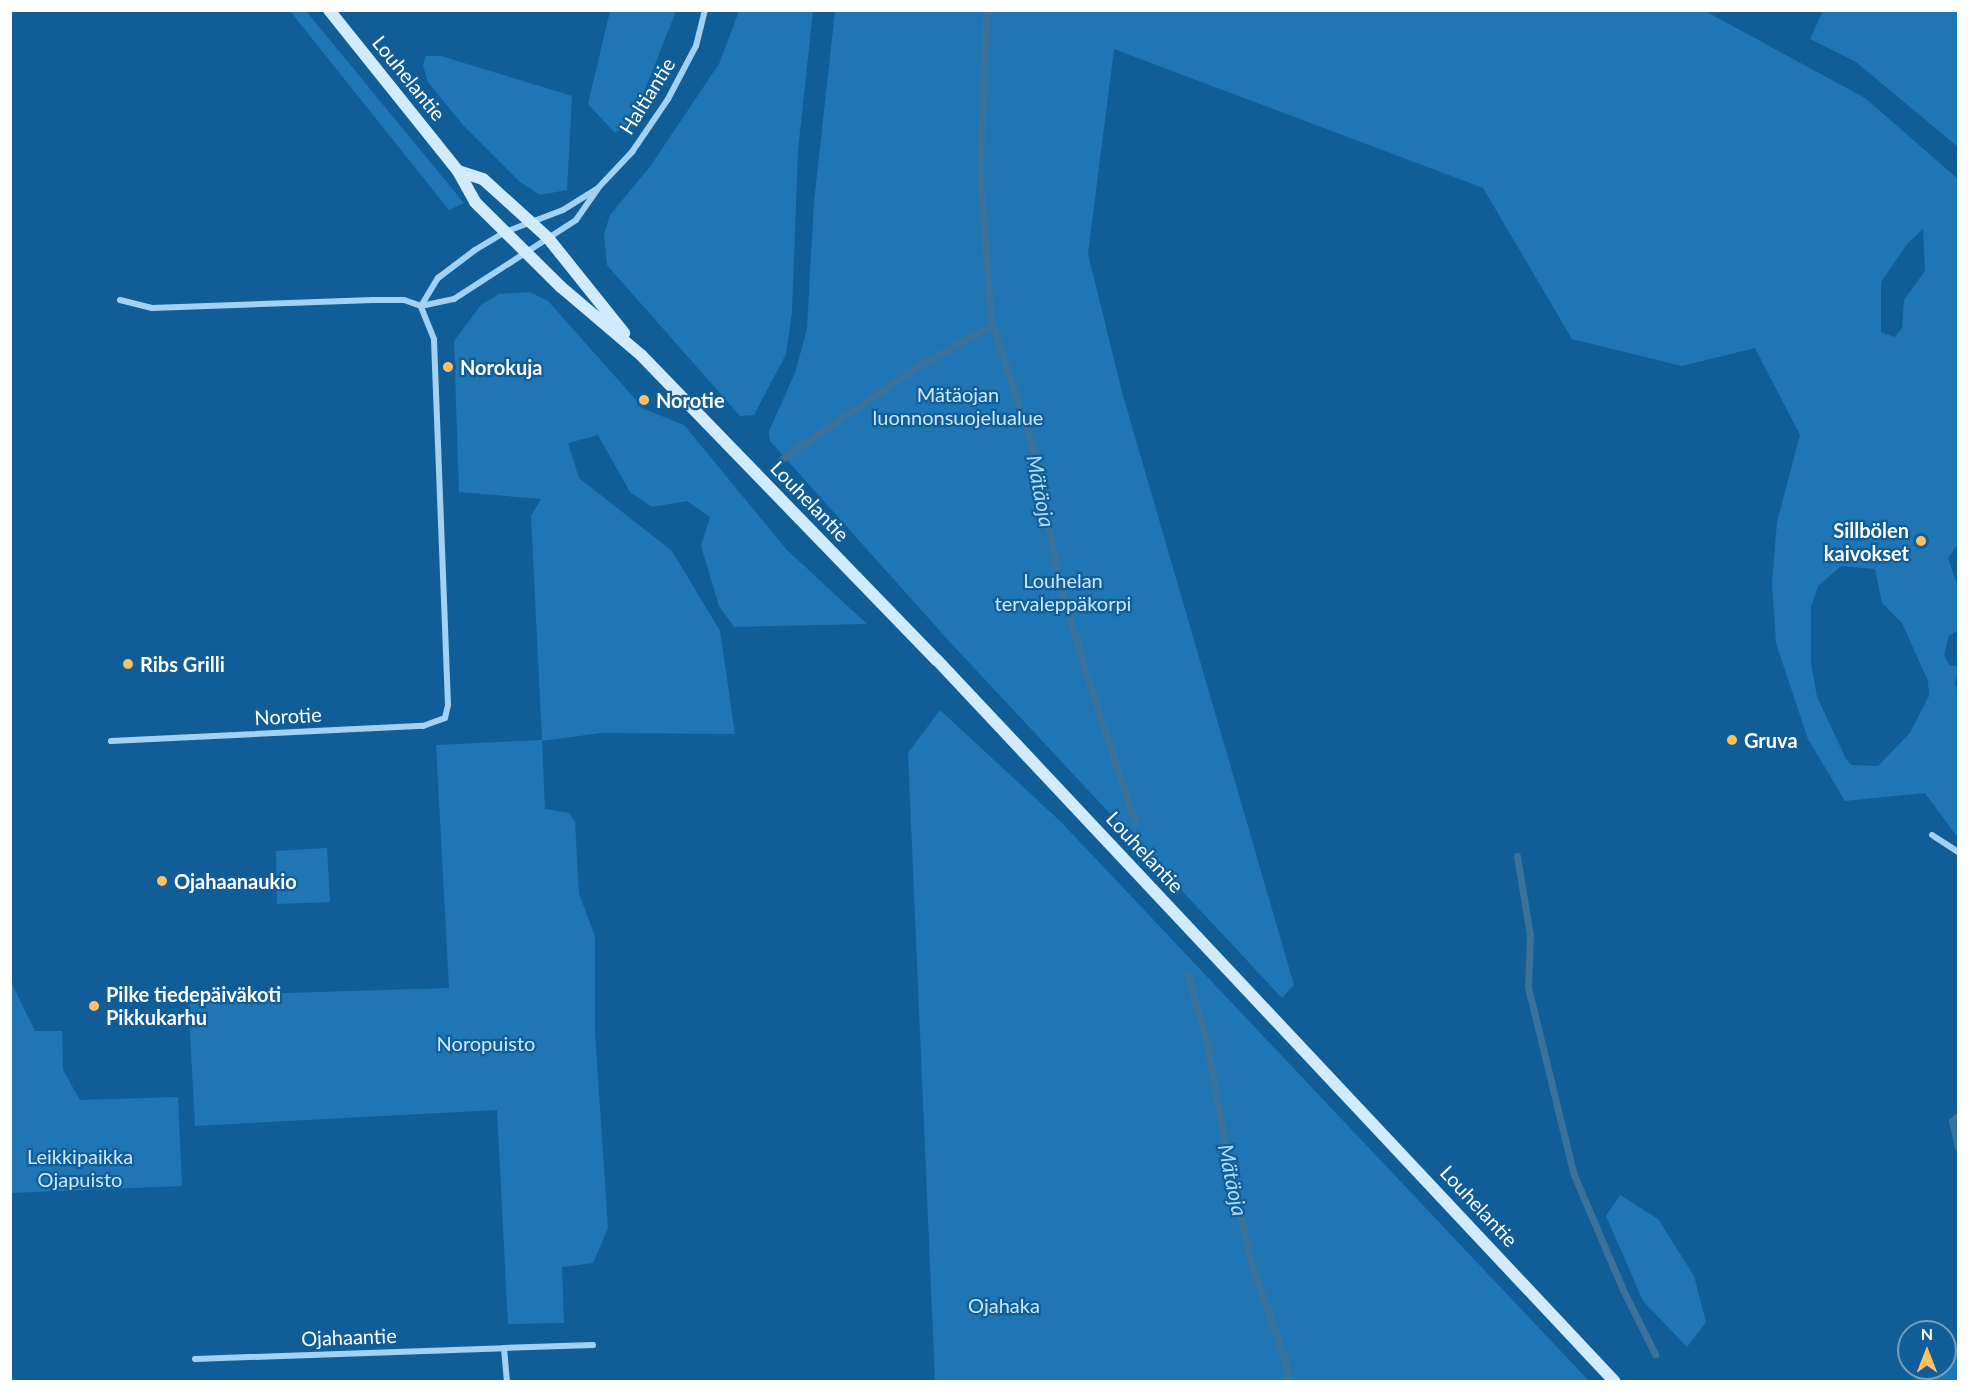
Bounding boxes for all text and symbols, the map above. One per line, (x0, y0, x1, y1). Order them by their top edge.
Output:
street label: Louhelantie (367, 31, 451, 125)
street label: Haltiantie (614, 53, 680, 139)
place label: Norokuja (460, 355, 542, 379)
marker: Norokuja (441, 360, 455, 374)
park label: Mätäojan luonnonsuojelualue (873, 382, 1043, 429)
place label: Norotie (656, 388, 725, 412)
marker: Norotie (637, 393, 651, 407)
water label: Mätäoja (1022, 453, 1060, 529)
street label: Louhelantie (766, 456, 854, 546)
place label: Sillbölen kaivokset (1824, 518, 1909, 565)
marker: Sillbölen kaivokset (1914, 534, 1928, 548)
park label: Louhelan tervaleppäkorpi (995, 569, 1131, 616)
place label: Ribs Grilli (140, 652, 225, 676)
marker: Ribs Grilli (121, 657, 135, 671)
street label: Norotie (254, 702, 322, 730)
place label: Gruva (1744, 728, 1798, 752)
marker: Gruva (1725, 733, 1739, 747)
street label: Louhelantie (1101, 806, 1189, 898)
place label: Ojahaanaukio (174, 869, 297, 893)
marker: Ojahaanaukio (155, 874, 169, 888)
place label: Pilke tiedepäiväkoti Pikkukarhu (106, 982, 281, 1029)
marker: Pilke tiedepäiväkoti Pikkukarhu (87, 999, 101, 1013)
park label: Noropuisto (437, 1031, 535, 1055)
water label: Mätäoja (1213, 1142, 1253, 1218)
park label: Leikkipaikka Ojapuisto (27, 1144, 133, 1191)
street label: Louhelantie (1435, 1160, 1523, 1252)
park label: Ojahaka (968, 1293, 1040, 1317)
north arrow (1897, 1320, 1957, 1380)
street label: Ojahaantie (301, 1323, 397, 1351)
text: N (1921, 1324, 1933, 1343)

